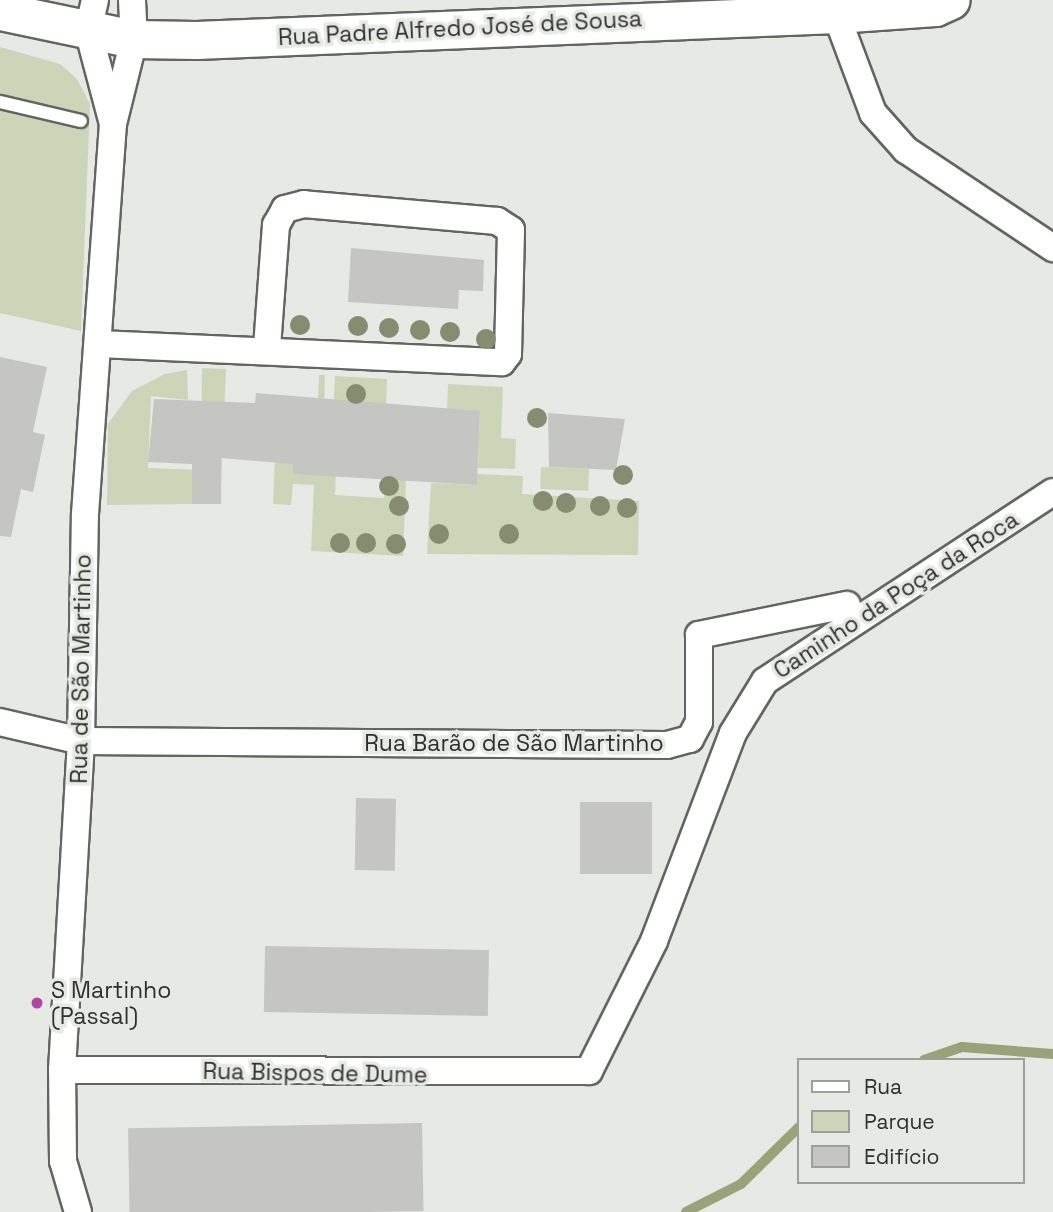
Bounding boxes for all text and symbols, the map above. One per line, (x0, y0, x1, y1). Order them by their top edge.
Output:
street label: Rua Padre Alfredo José de Sousa (277, 5, 643, 51)
street label: Caminho da Poça da Roca (769, 506, 1023, 684)
street label: Rua de São Martinho (65, 554, 97, 784)
street label: Rua Barão de São Martinho (364, 729, 664, 757)
place label: S Martinho (Passal) (51, 976, 171, 1030)
marker: S Martinho (Passal) (29, 995, 45, 1011)
street label: Rua Bispos de Dume (202, 1057, 428, 1089)
legend (797, 1058, 1025, 1184)
text: Rua (864, 1073, 902, 1100)
text: Parque (864, 1108, 935, 1135)
text: Edifício (864, 1143, 940, 1170)

